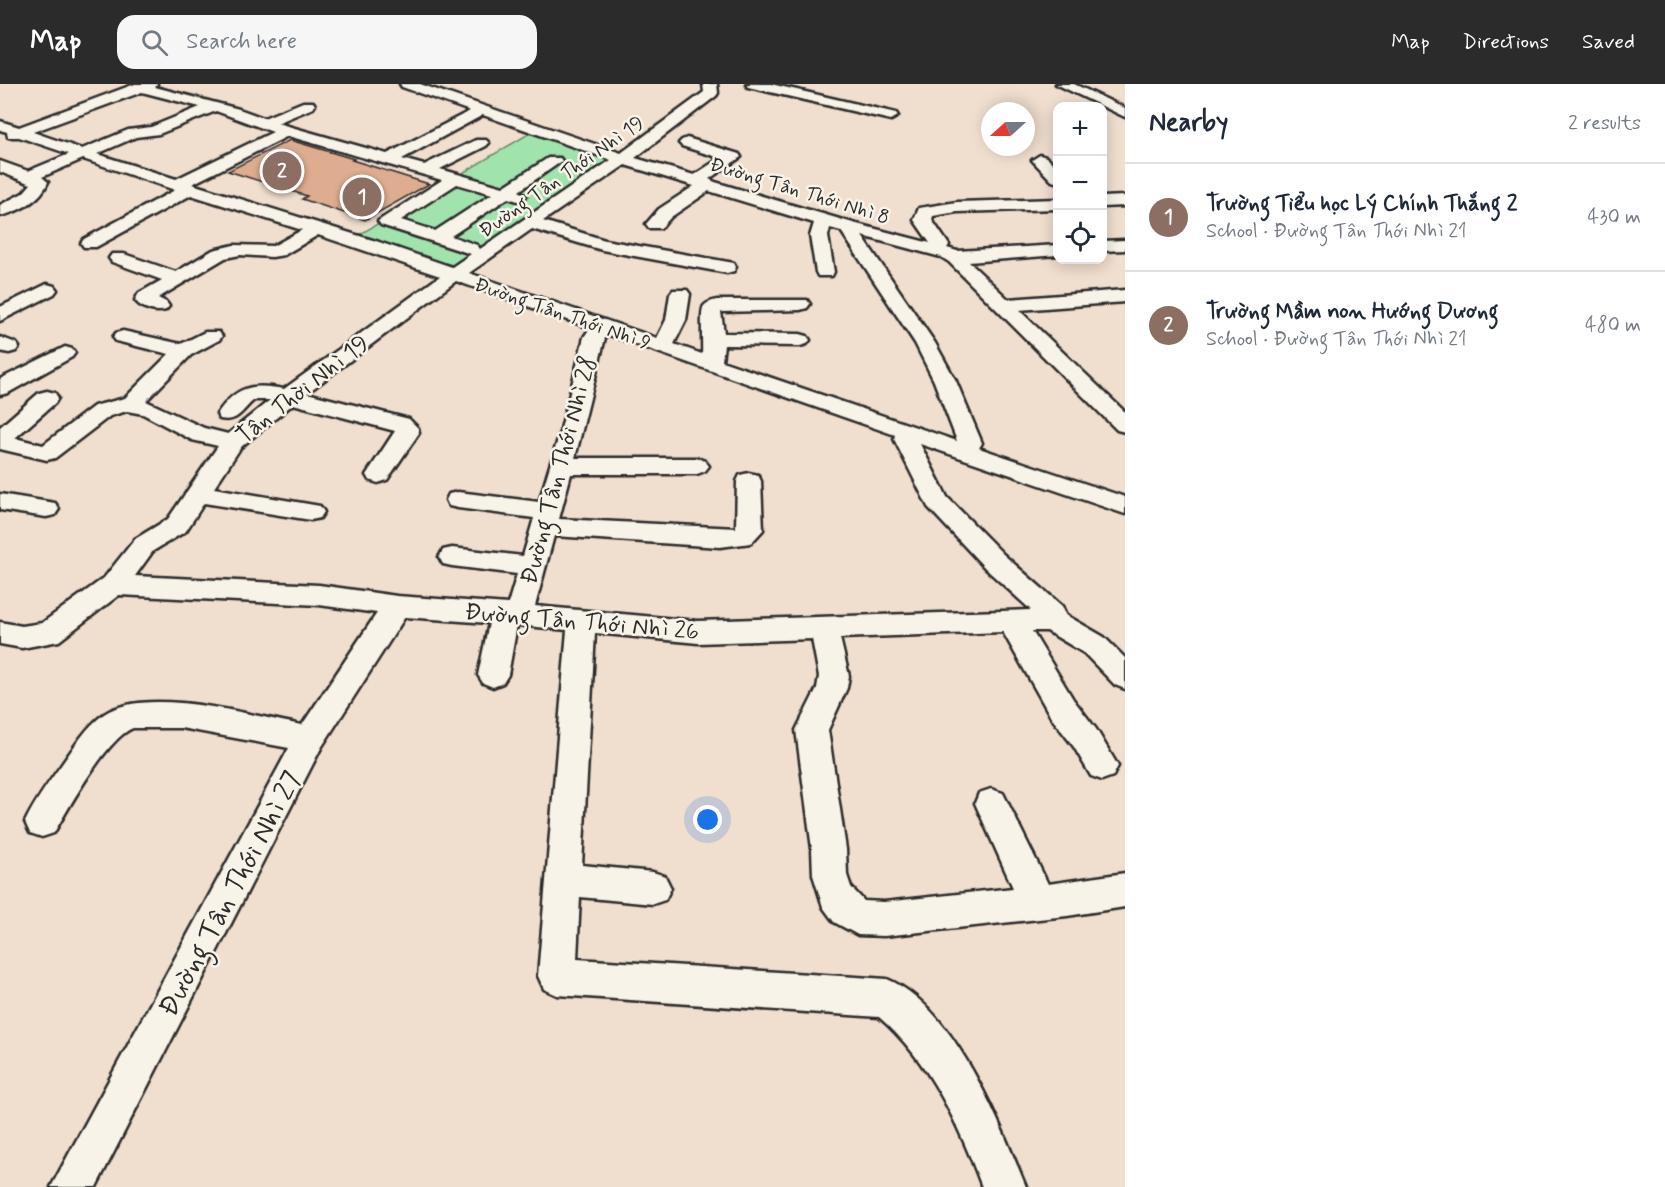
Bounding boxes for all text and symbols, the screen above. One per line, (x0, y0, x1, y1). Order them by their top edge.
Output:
search box (117, 15, 537, 69)
text: Map (30, 24, 81, 61)
icon: search (138, 26, 171, 59)
text: Search here (186, 28, 297, 56)
text: Map (1391, 28, 1430, 56)
text: Directions (1463, 28, 1549, 56)
text: Saved (1582, 28, 1635, 56)
north arrow (981, 102, 1035, 156)
map controls (1053, 102, 1107, 264)
button: + (1053, 102, 1107, 156)
text: Nearby (1149, 106, 1228, 140)
street label: Đường Tân Thới Nhì 19 (474, 110, 651, 246)
text: 2 results (1568, 110, 1641, 137)
pin: 2 (262, 148, 302, 194)
street label: Đường Tân Thới Nhì 8 (706, 151, 893, 233)
button: − (1053, 156, 1107, 210)
pin: 1 (342, 174, 382, 220)
text: Trường Tiểu học Lý Chính Thắng 2 (1206, 190, 1518, 218)
text: 1 (1164, 204, 1173, 231)
text: 430 m (1588, 204, 1641, 231)
button: locate (1053, 210, 1107, 264)
text: School · Đường Tân Thới Nhì 21 (1206, 218, 1467, 245)
street label: Đường Tân Thới Nhì 9 (470, 272, 654, 359)
text: Trường Mầm non Hướng Dương (1206, 298, 1499, 326)
text: 2 (1164, 312, 1173, 339)
text: 480 m (1585, 312, 1641, 339)
text: School · Đường Tân Thới Nhì 21 (1206, 326, 1467, 353)
street label: Tân Thời Nhì 19 (230, 329, 376, 452)
street label: Đường Tân Thới Nhì 28 (514, 353, 608, 589)
street label: Đường Tân Thới Nhì 26 (463, 597, 700, 651)
street label: Đường Tân Thới Nhì 27 (151, 765, 314, 1025)
your location (693, 805, 722, 834)

